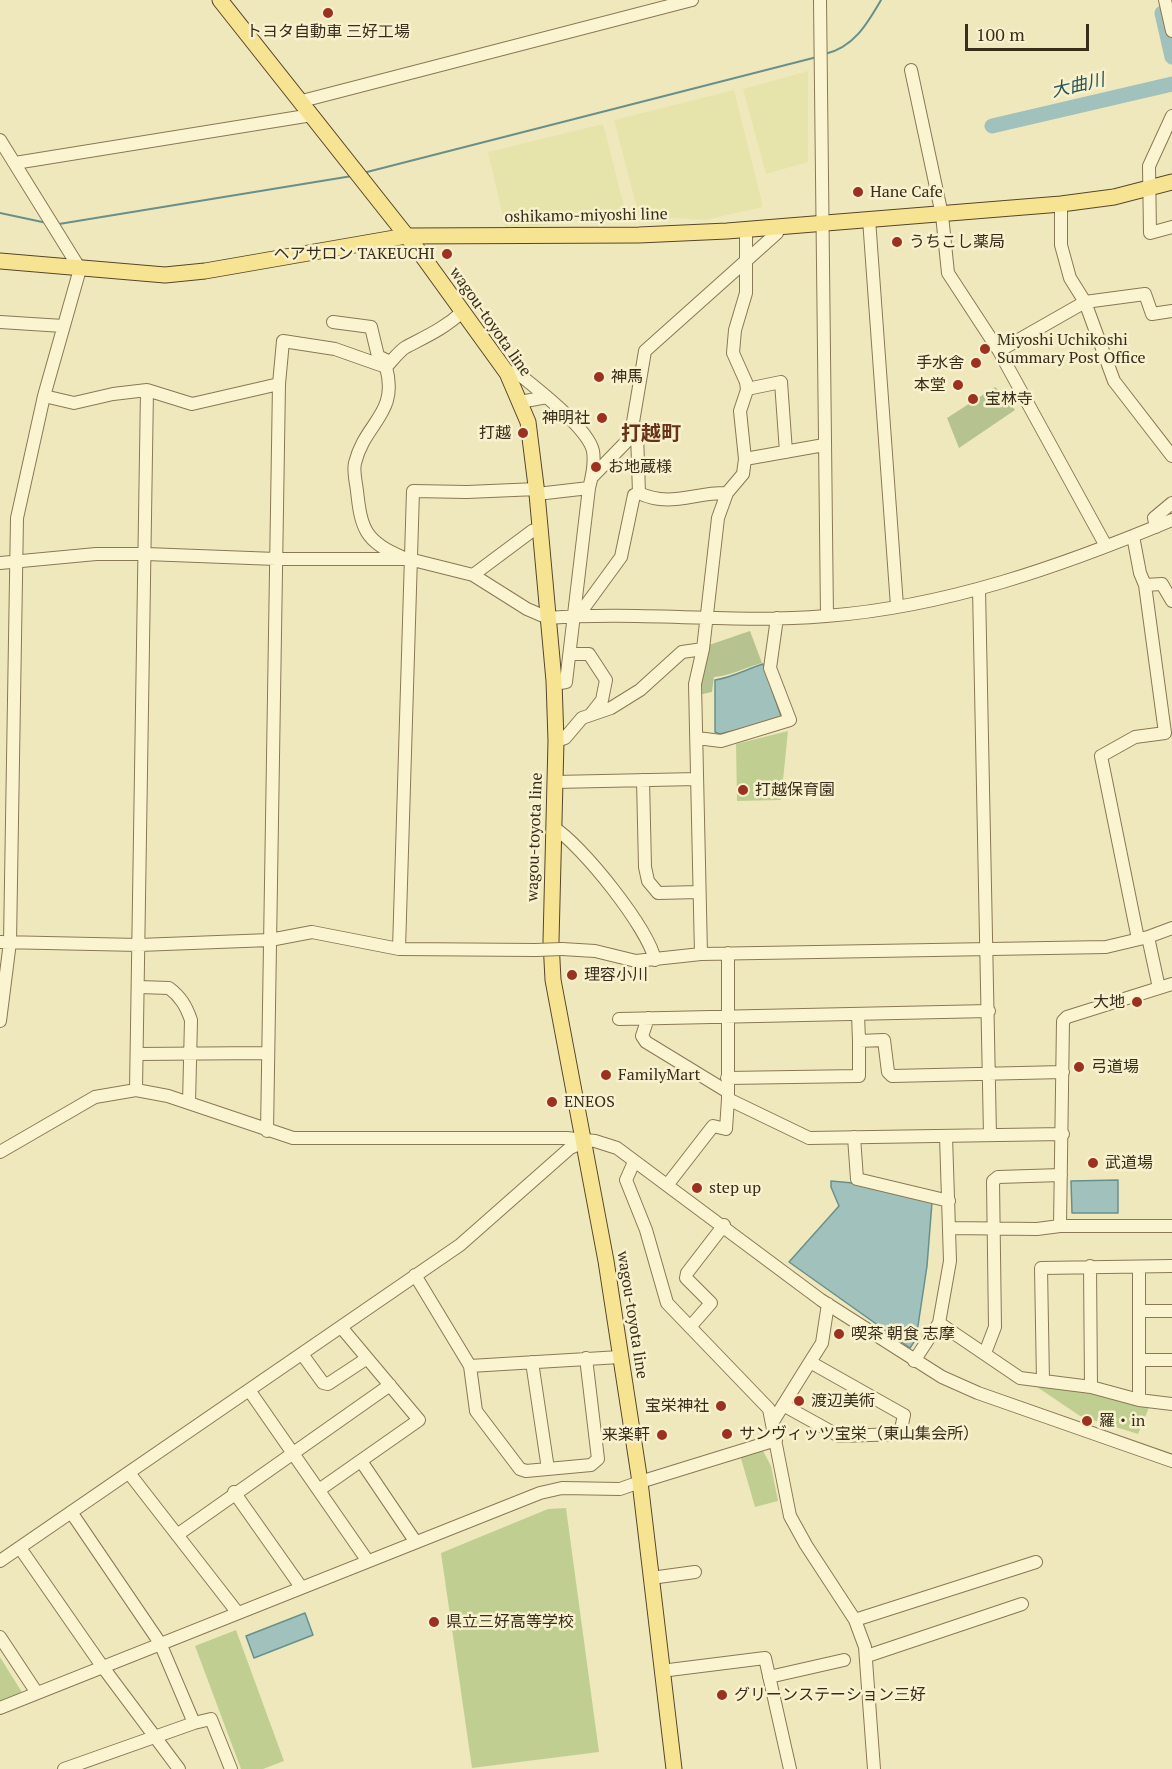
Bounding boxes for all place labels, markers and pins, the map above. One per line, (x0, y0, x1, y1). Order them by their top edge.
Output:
marker: トヨタ自動車 三好工場 (321, 6, 335, 20)
place label: トヨタ自動車 三好工場 (246, 22, 410, 42)
place label: Hane Cafe (870, 182, 943, 202)
marker: Hane Cafe (851, 185, 865, 199)
place label: うちこし薬局 (909, 232, 1005, 252)
marker: うちこし薬局 (890, 235, 904, 249)
place label: ヘアサロン TAKEUCHI (274, 244, 435, 264)
marker: ヘアサロン TAKEUCHI (440, 247, 454, 261)
place label: Miyoshi Uchikoshi Summary Post Office (997, 330, 1146, 368)
marker: Miyoshi Uchikoshi Summary Post Office (978, 342, 992, 356)
place label: 手水舎 (916, 353, 964, 373)
marker: 手水舎 (969, 356, 983, 370)
place label: 神馬 (611, 367, 643, 387)
marker: 神馬 (592, 370, 606, 384)
place label: 本堂 (914, 375, 946, 395)
marker: 本堂 (951, 378, 965, 392)
place label: 宝林寺 (985, 389, 1033, 409)
marker: 宝林寺 (966, 392, 980, 406)
place label: 神明社 (542, 408, 590, 428)
marker: 神明社 (595, 411, 609, 425)
place label: 打越 (479, 423, 511, 443)
marker: 打越 (516, 426, 530, 440)
place label: お地蔵様 (608, 457, 672, 477)
marker: お地蔵様 (589, 460, 603, 474)
place label: 打越保育園 (755, 780, 835, 800)
marker: 打越保育園 (736, 783, 750, 797)
place label: 理容小川 (584, 965, 648, 985)
marker: 理容小川 (565, 968, 579, 982)
place label: 大地 (1093, 992, 1125, 1012)
marker: 大地 (1130, 995, 1144, 1009)
place label: 弓道場 (1091, 1057, 1139, 1077)
marker: 弓道場 (1072, 1060, 1086, 1074)
place label: FamilyMart (618, 1065, 700, 1085)
marker: FamilyMart (599, 1068, 613, 1082)
place label: ENEOS (564, 1092, 615, 1112)
marker: ENEOS (545, 1095, 559, 1109)
place label: 武道場 (1105, 1153, 1153, 1173)
marker: 武道場 (1086, 1156, 1100, 1170)
place label: step up (709, 1178, 761, 1198)
marker: step up (690, 1181, 704, 1195)
place label: 喫茶 朝食 志摩 (851, 1324, 955, 1344)
marker: 喫茶 朝食 志摩 (832, 1327, 846, 1341)
place label: 渡辺美術 (811, 1391, 875, 1411)
marker: 渡辺美術 (792, 1394, 806, 1408)
place label: 宝栄神社 (645, 1396, 709, 1416)
marker: 宝栄神社 (714, 1399, 728, 1413)
place label: 羅・in (1099, 1411, 1145, 1431)
marker: 羅・in (1080, 1414, 1094, 1428)
place label: サンヴィッツ宝栄（東山集会所） (739, 1424, 979, 1444)
place label: 来楽軒 (602, 1425, 650, 1445)
marker: サンヴィッツ宝栄（東山集会所） (720, 1427, 734, 1441)
marker: 来楽軒 (655, 1428, 669, 1442)
place label: 県立三好高等学校 (446, 1612, 574, 1632)
marker: 県立三好高等学校 (427, 1615, 441, 1629)
place label: グリーンステーション三好 (734, 1685, 926, 1705)
marker: グリーンステーション三好 (715, 1688, 729, 1702)

